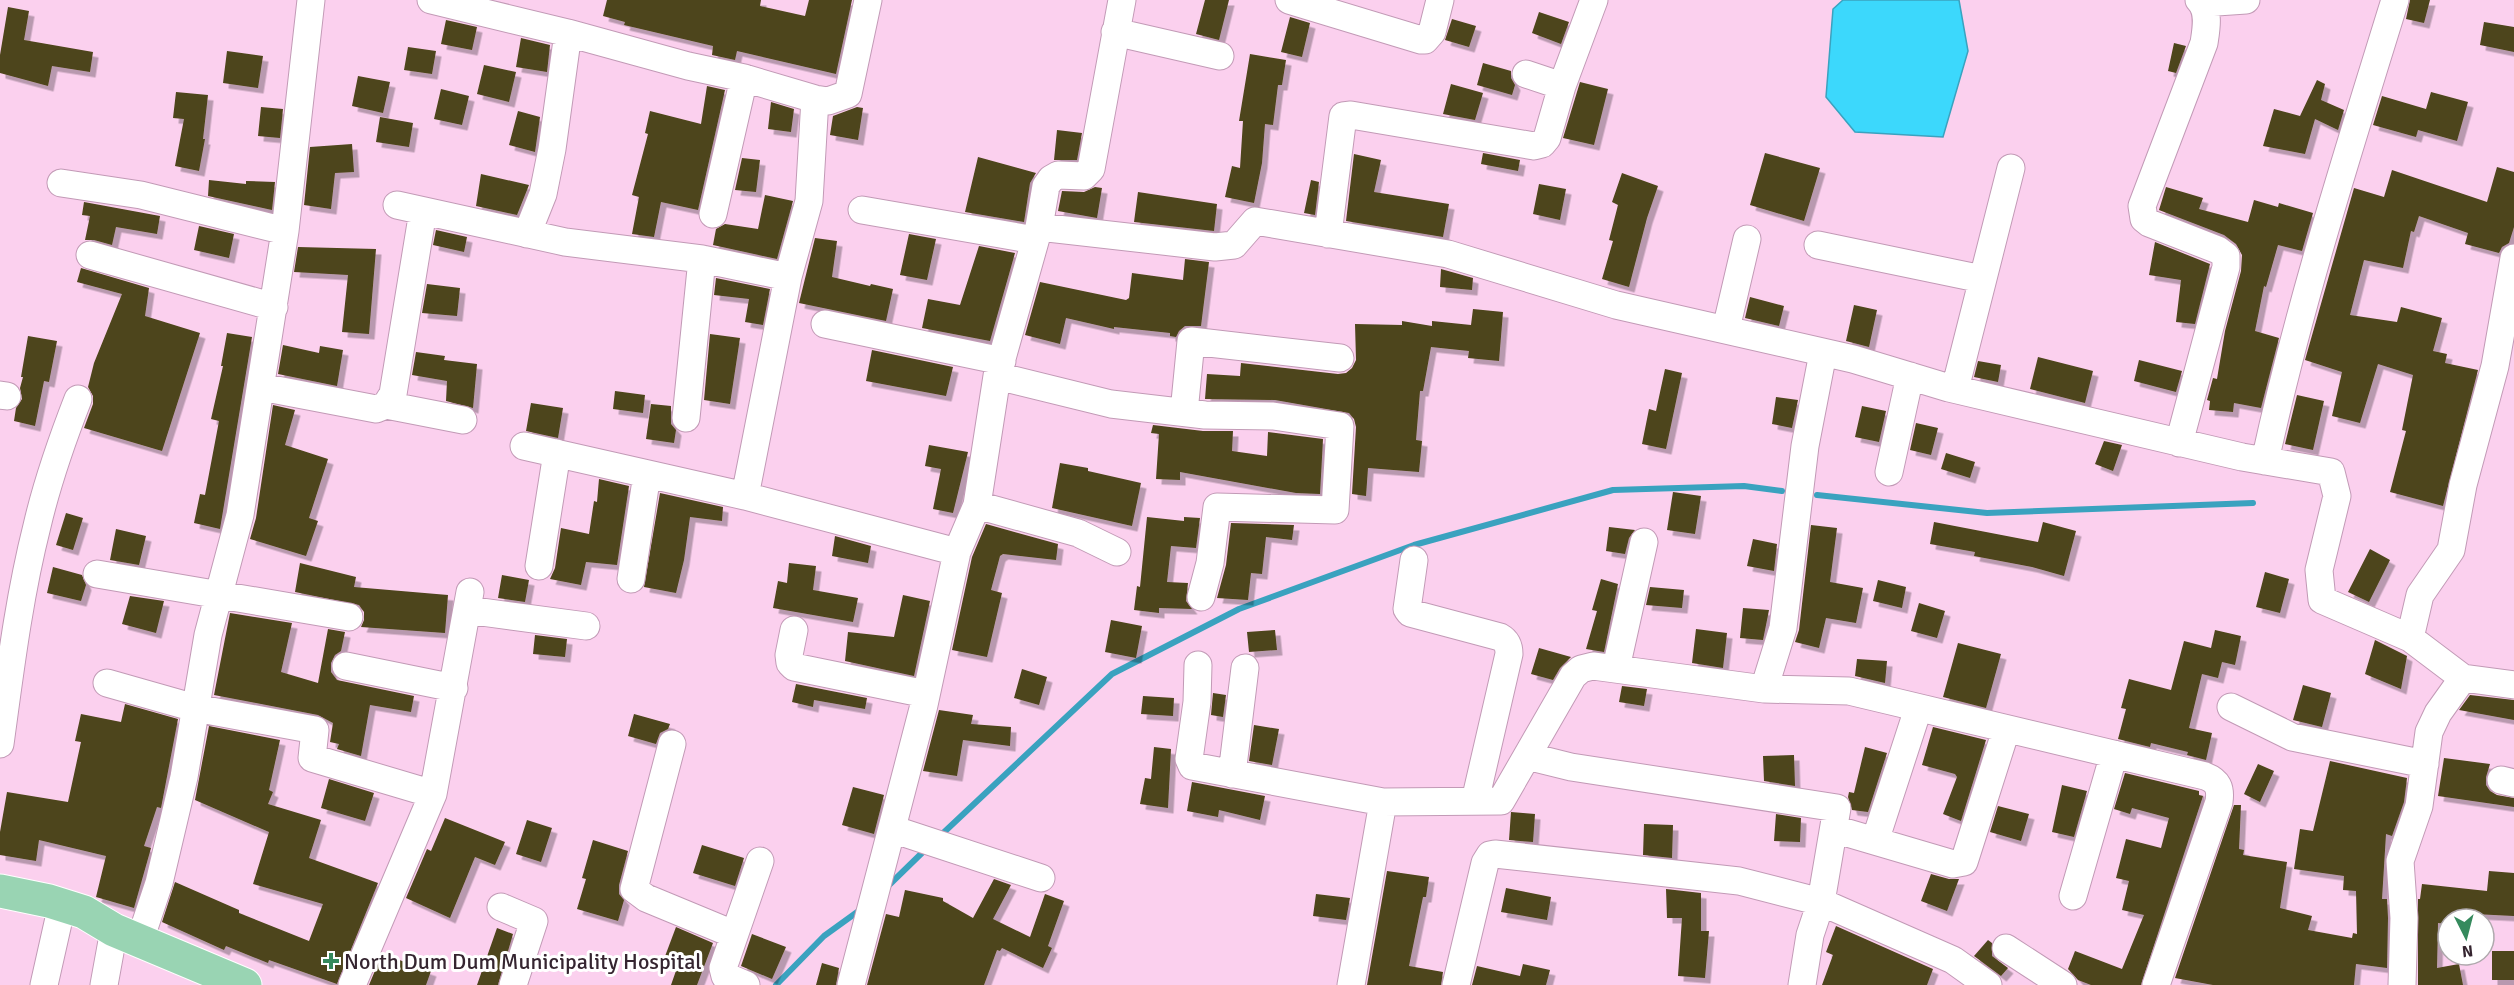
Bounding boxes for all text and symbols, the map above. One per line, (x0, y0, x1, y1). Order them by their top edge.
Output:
north arrow (2436, 907, 2496, 967)
text: N (2461, 940, 2474, 961)
place label: North Dum Dum Municipality Hospital (344, 948, 702, 975)
marker: North Dum Dum Municipality Hospital (322, 952, 340, 970)

